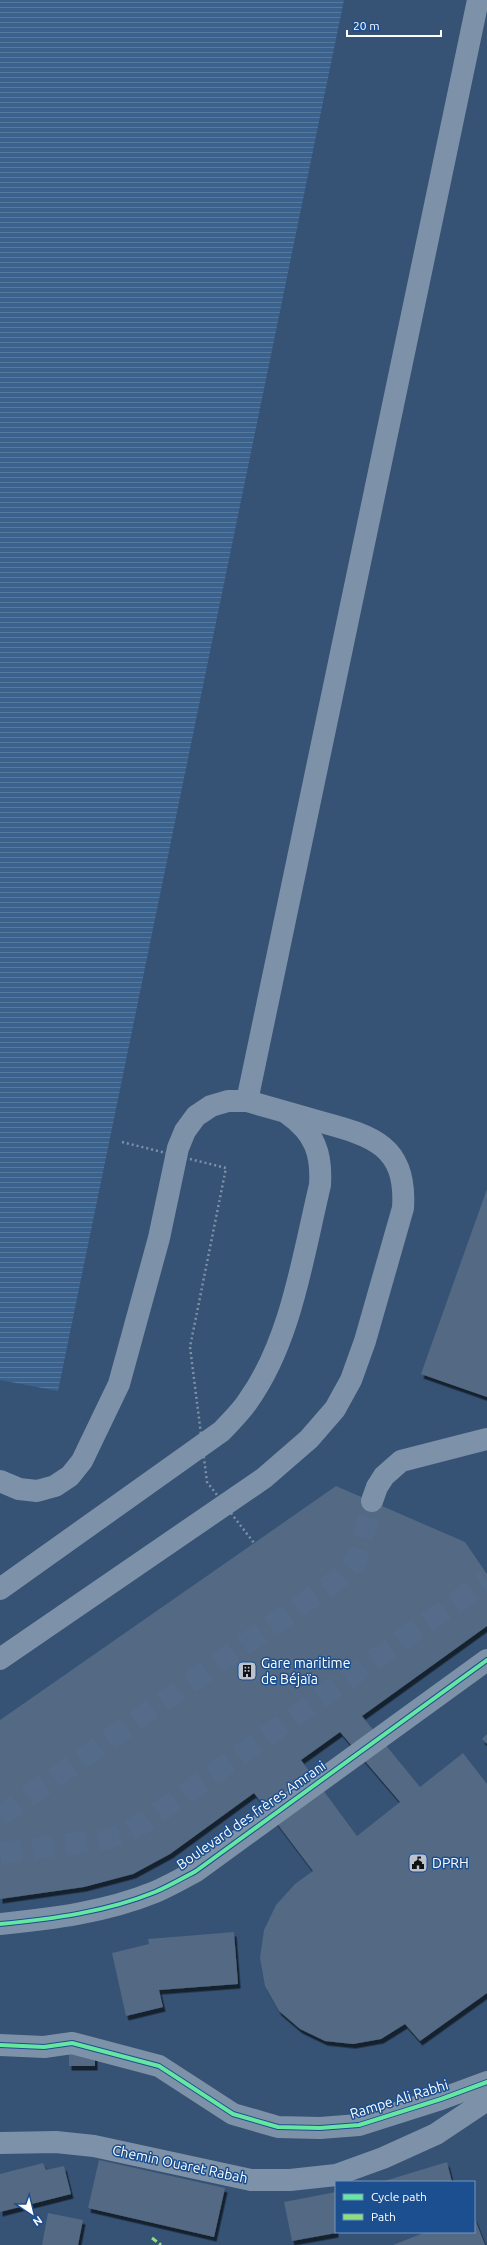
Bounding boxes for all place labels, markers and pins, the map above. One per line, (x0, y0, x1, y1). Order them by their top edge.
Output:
place label: Gare maritime de Béjaïa (261, 1655, 350, 1687)
building icon: Gare maritime de Béjaïa (236, 1660, 258, 1682)
public building icon: DPRH (407, 1852, 429, 1874)
place label: DPRH (432, 1855, 469, 1871)

